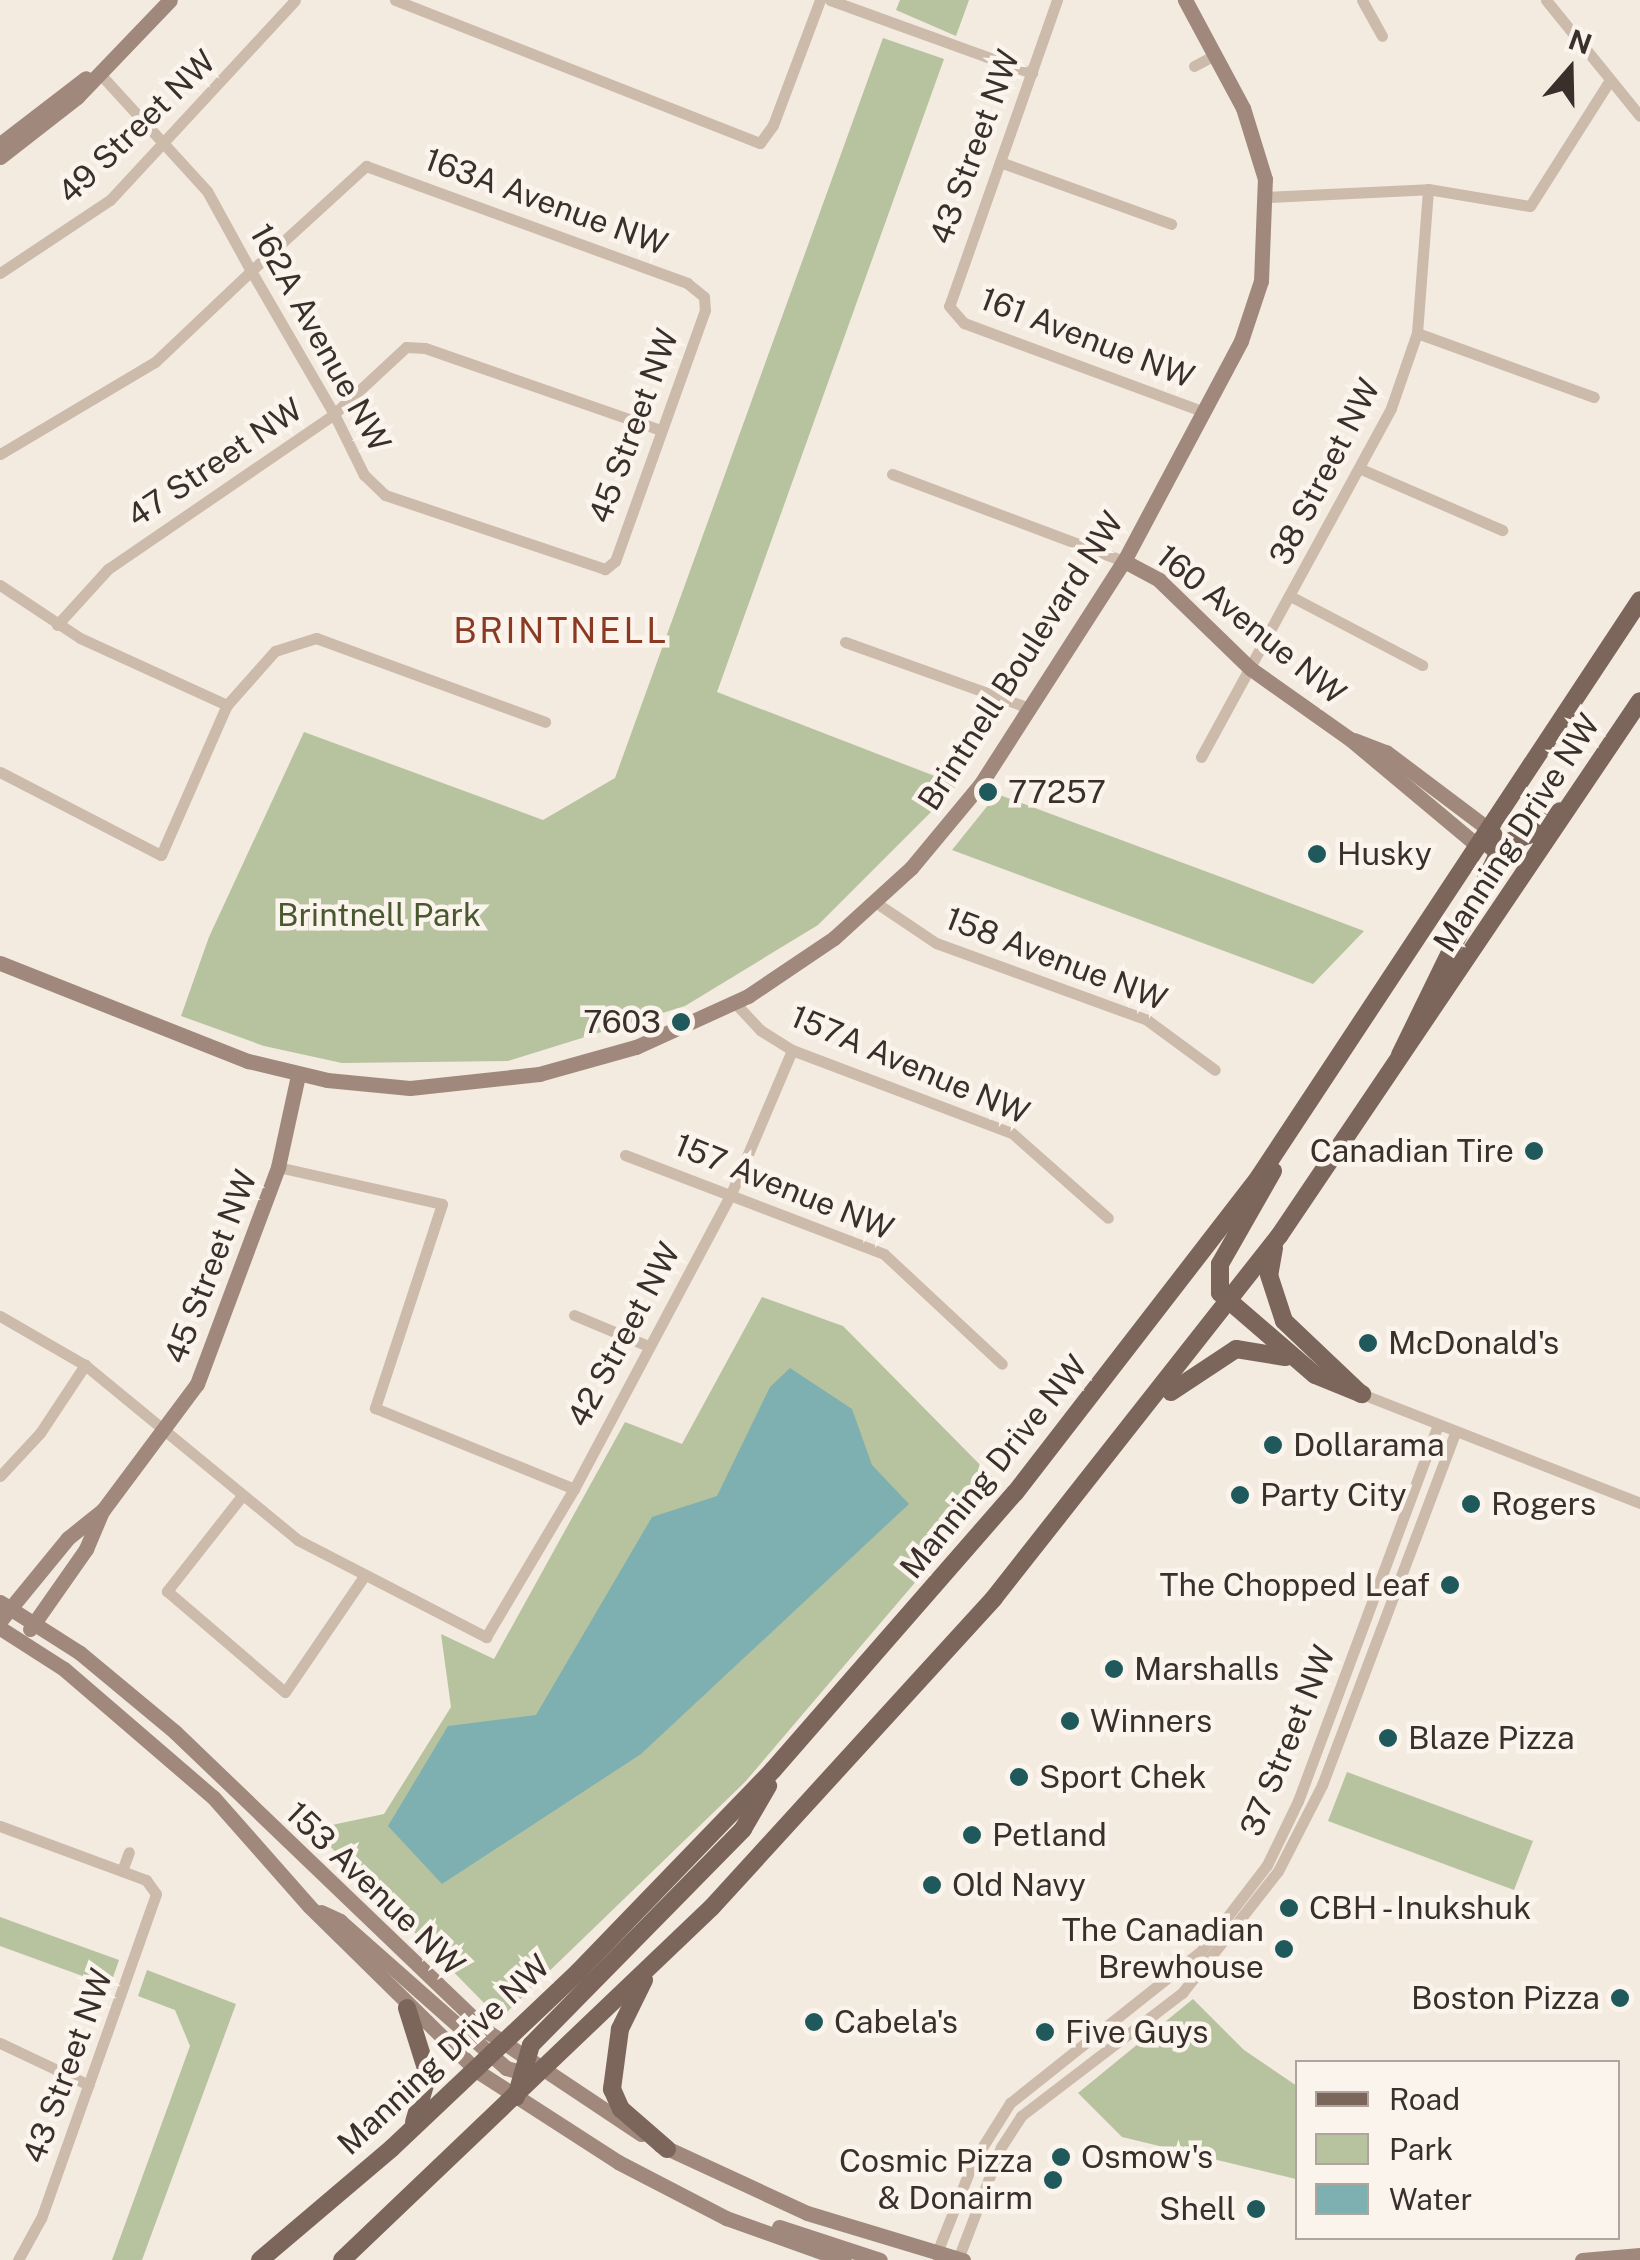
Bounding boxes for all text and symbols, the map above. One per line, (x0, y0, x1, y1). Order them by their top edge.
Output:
north arrow (1520, 20, 1620, 120)
text: N (1564, 22, 1596, 61)
street label: 49 Street NW (50, 42, 224, 212)
street label: 43 Street NW (922, 45, 1028, 249)
street label: 163A Avenue NW (419, 140, 673, 264)
street label: 162A Avenue NW (241, 217, 399, 459)
street label: 161 Avenue NW (975, 280, 1199, 396)
street label: 45 Street NW (581, 324, 687, 528)
street label: 38 Street NW (1262, 372, 1388, 572)
street label: 47 Street NW (120, 390, 310, 536)
street label: Brintnell Boulevard NW (910, 505, 1132, 817)
street label: 160 Avenue NW (1149, 537, 1353, 713)
district label: BRINTNELL (453, 610, 669, 652)
street label: Manning Drive NW (1426, 707, 1608, 959)
place label: 77257 (1008, 773, 1106, 811)
marker: 77257 (977, 781, 999, 803)
place label: Husky (1337, 835, 1432, 873)
marker: Husky (1306, 843, 1328, 865)
park label: Brintnell Park (277, 896, 481, 934)
street label: 158 Avenue NW (940, 899, 1172, 1019)
street label: 157A Avenue NW (785, 997, 1035, 1133)
place label: 7603 (583, 1003, 661, 1041)
marker: 7603 (670, 1011, 692, 1033)
street label: 157 Avenue NW (669, 1126, 899, 1248)
place label: Canadian Tire (1310, 1132, 1514, 1170)
marker: Canadian Tire (1523, 1140, 1545, 1162)
street label: 45 Street NW (157, 1165, 265, 1369)
street label: 42 Street NW (559, 1236, 689, 1434)
place label: McDonald's (1388, 1324, 1559, 1362)
marker: McDonald's (1357, 1332, 1379, 1354)
street label: Manning Drive NW (892, 1348, 1096, 1586)
place label: Dollarama (1293, 1426, 1445, 1464)
marker: Dollarama (1262, 1434, 1284, 1456)
place label: Party City (1260, 1476, 1407, 1514)
marker: Party City (1229, 1484, 1251, 1506)
place label: Rogers (1491, 1485, 1596, 1523)
marker: Rogers (1460, 1493, 1482, 1515)
place label: The Chopped Leaf (1159, 1566, 1430, 1604)
marker: The Chopped Leaf (1439, 1574, 1461, 1596)
street label: 37 Street NW (1232, 1640, 1344, 1842)
place label: Marshalls (1134, 1650, 1279, 1688)
marker: Marshalls (1103, 1658, 1125, 1680)
place label: Winners (1090, 1702, 1212, 1740)
marker: Winners (1059, 1710, 1081, 1732)
place label: Blaze Pizza (1408, 1719, 1575, 1757)
marker: Blaze Pizza (1377, 1727, 1399, 1749)
place label: Sport Chek (1039, 1758, 1206, 1796)
marker: Sport Chek (1008, 1766, 1030, 1788)
street label: 153 Avenue NW (278, 1794, 472, 1984)
place label: Petland (992, 1816, 1107, 1854)
marker: Petland (961, 1824, 983, 1846)
place label: Old Navy (952, 1866, 1086, 1904)
marker: Old Navy (921, 1874, 943, 1896)
place label: CBH - Inukshuk (1309, 1889, 1540, 1927)
marker: CBH - Inukshuk (1278, 1897, 1300, 1919)
place label: The Canadian Brewhouse (1062, 1912, 1264, 1987)
marker: The Canadian Brewhouse (1273, 1938, 1295, 1960)
street label: Manning Drive NW (330, 1947, 558, 2163)
street label: 43 Street NW (15, 1964, 121, 2168)
place label: Boston Pizza (1411, 1979, 1600, 2017)
marker: Boston Pizza (1609, 1987, 1631, 2009)
place label: Cabela's (834, 2003, 958, 2041)
marker: Cabela's (803, 2011, 825, 2033)
place label: Five Guys (1065, 2013, 1209, 2051)
marker: Five Guys (1034, 2021, 1056, 2043)
legend (1295, 2060, 1620, 2240)
text: Road (1389, 2081, 1460, 2117)
text: Park (1389, 2131, 1453, 2167)
place label: Osmow's (1081, 2138, 1213, 2176)
place label: Cosmic Pizza & Donairm (839, 2143, 1033, 2218)
marker: Osmow's (1050, 2146, 1072, 2168)
marker: Cosmic Pizza & Donairm (1042, 2169, 1064, 2191)
text: Water (1389, 2181, 1472, 2217)
place label: Shell (1159, 2190, 1236, 2228)
marker: Shell (1245, 2198, 1267, 2220)

